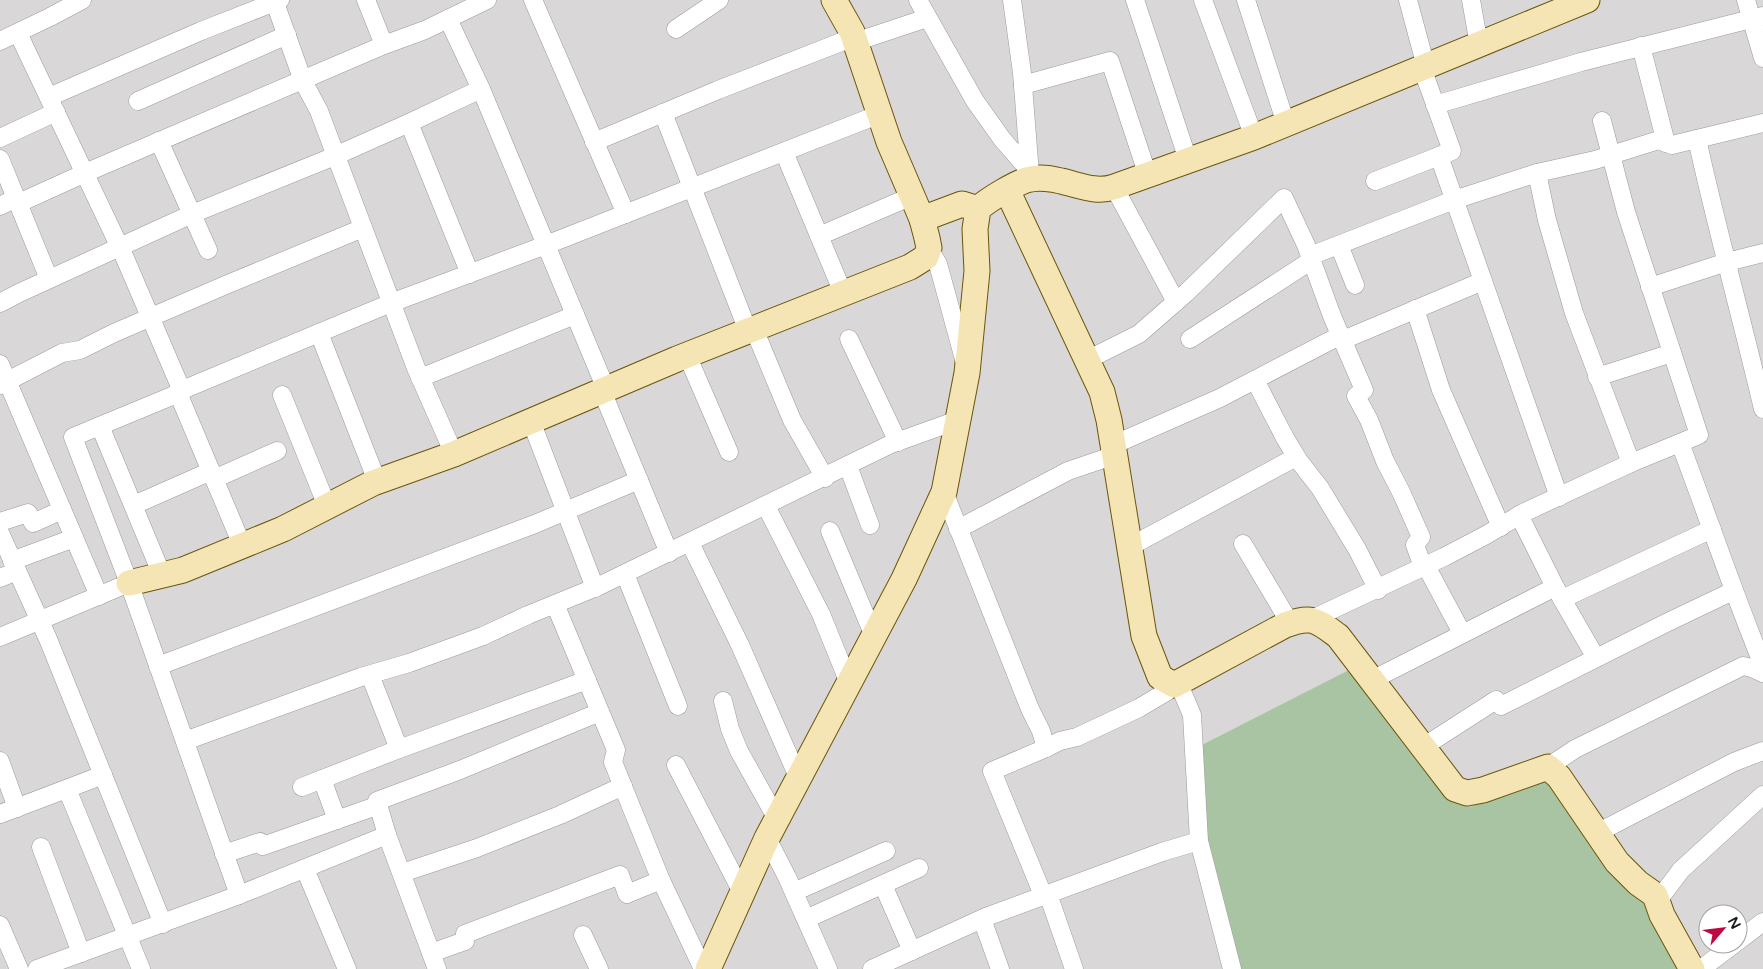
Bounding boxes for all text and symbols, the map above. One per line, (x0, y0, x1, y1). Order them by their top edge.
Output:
north arrow (1698, 904, 1748, 954)
text: N (1724, 914, 1744, 932)

